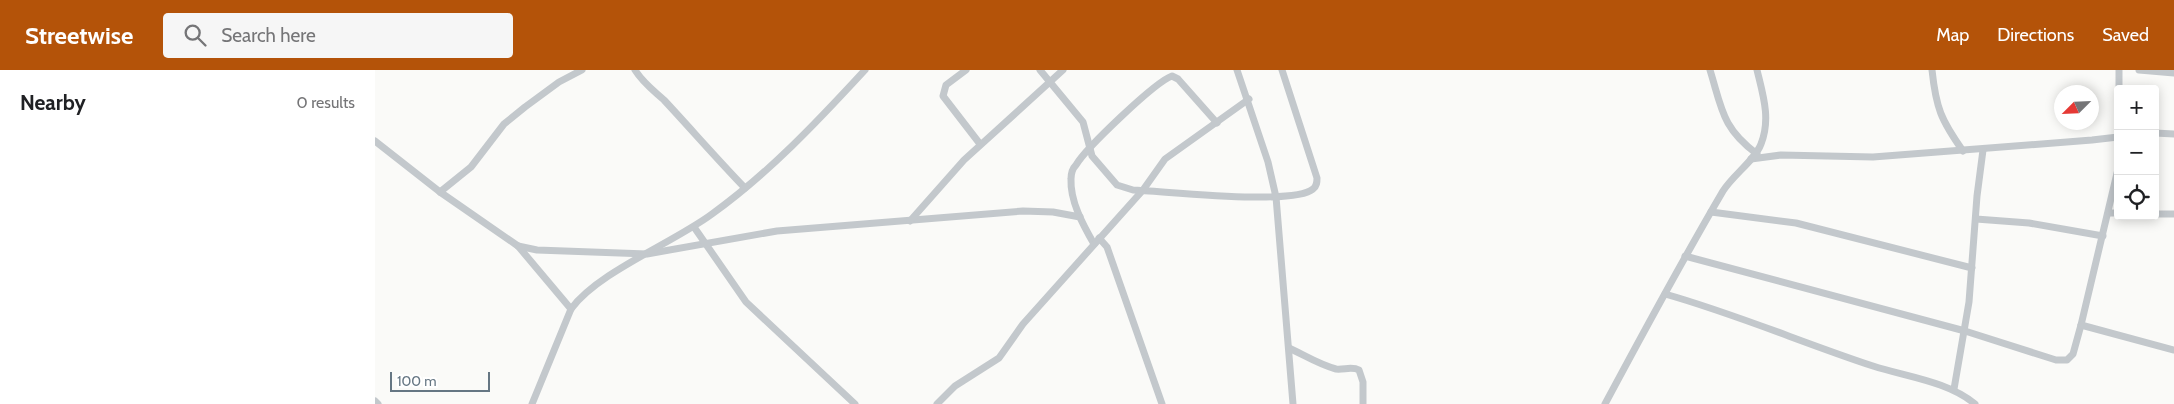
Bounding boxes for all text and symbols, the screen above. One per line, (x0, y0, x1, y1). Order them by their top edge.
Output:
search box (163, 13, 513, 58)
text: Streetwise (25, 21, 133, 50)
icon: search (181, 21, 209, 49)
text: Search here (221, 24, 316, 47)
text: Map (1936, 24, 1969, 46)
text: Directions (1997, 24, 2074, 46)
text: Saved (2102, 24, 2149, 46)
north arrow (2054, 85, 2099, 130)
map controls (2114, 85, 2159, 220)
button: + (2114, 85, 2159, 130)
text: Nearby (20, 90, 86, 115)
text: 0 results (296, 93, 355, 112)
button: − (2114, 130, 2159, 175)
button: locate (2114, 175, 2159, 220)
scale bar (390, 369, 490, 392)
text: 100 m (397, 372, 437, 390)

